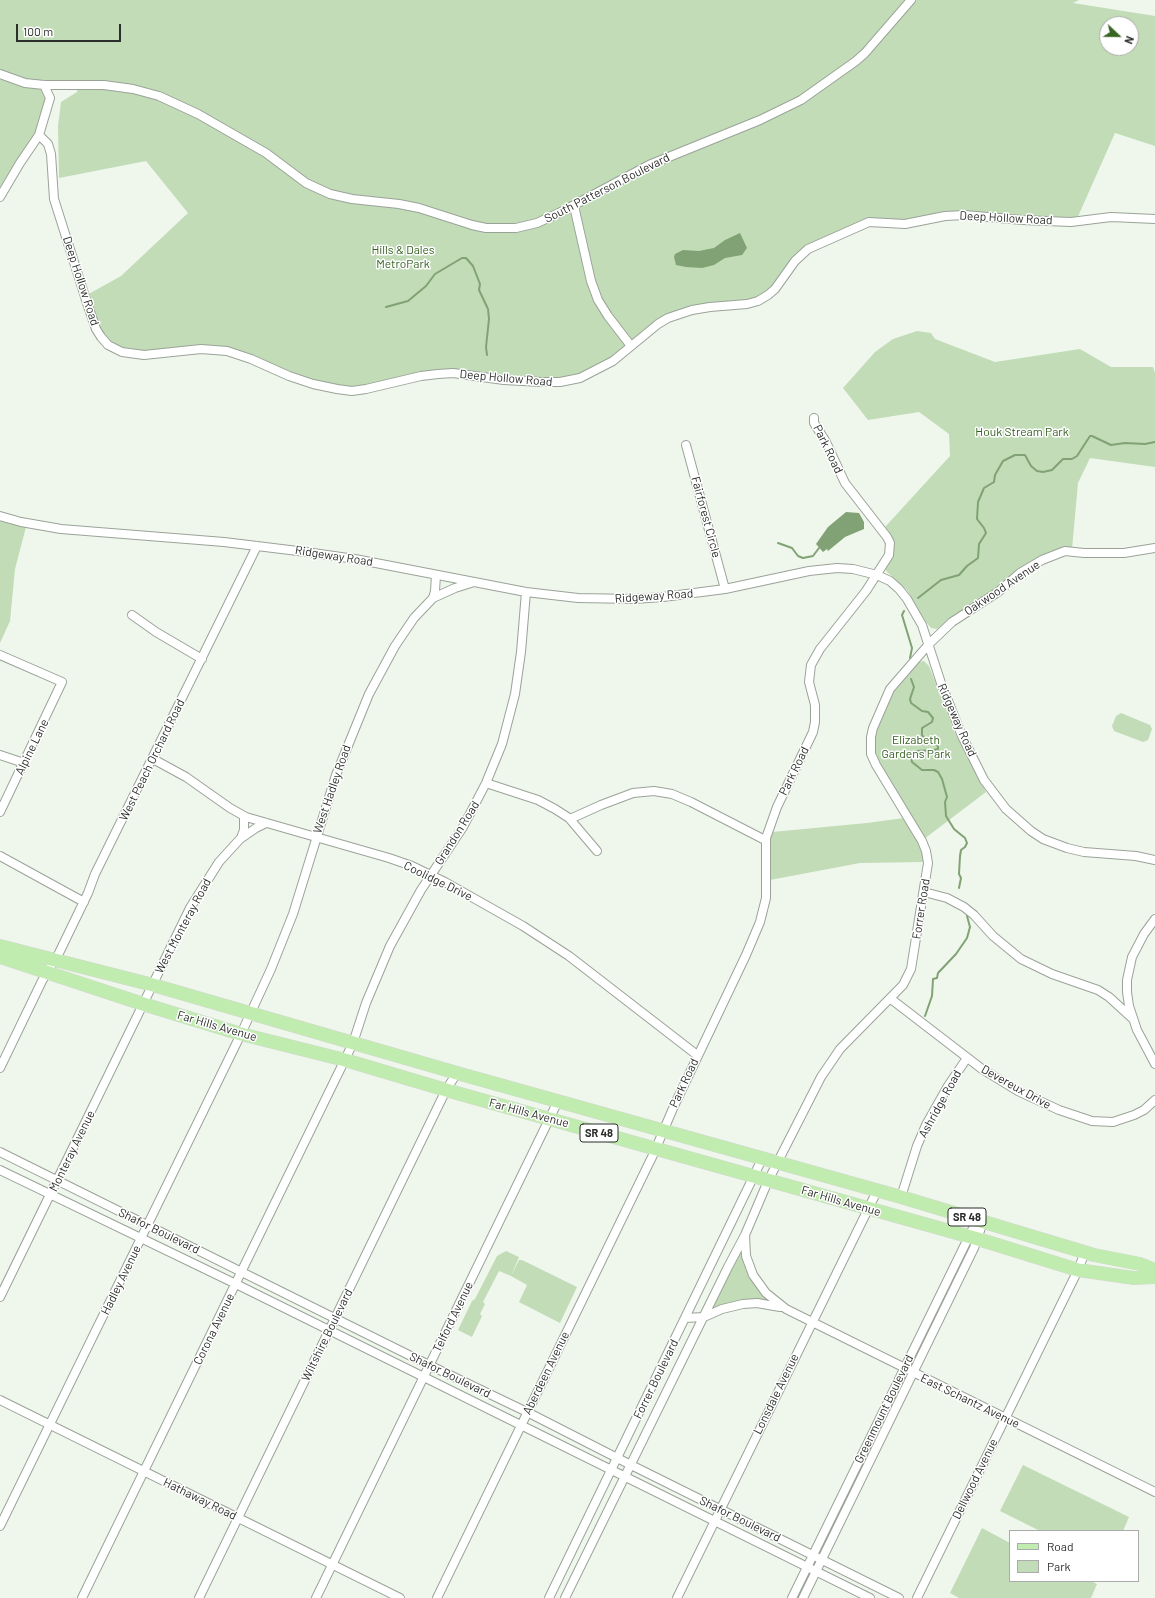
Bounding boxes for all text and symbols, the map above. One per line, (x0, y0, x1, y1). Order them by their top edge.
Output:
scale bar (18, 16, 123, 42)
north arrow (1099, 16, 1139, 56)
text: 100 m (23, 24, 53, 38)
text: N (1122, 34, 1137, 46)
street label: South Patterson Boulevard (542, 150, 672, 226)
street label: Deep Hollow Road (959, 208, 1053, 228)
street label: Deep Hollow Road (60, 235, 102, 327)
park label: Hills & Dales MetroPark (371, 243, 435, 271)
street label: Deep Hollow Road (459, 367, 553, 389)
street label: Park Road (810, 422, 846, 476)
park label: Houk Stream Park (975, 425, 1069, 439)
street label: Fairforest Circle (688, 475, 724, 559)
street label: Ridgeway Road (294, 543, 374, 569)
street label: Oakwood Avenue (961, 557, 1043, 619)
street label: Ridgeway Road (614, 586, 694, 606)
street label: Ridgeway Road (934, 681, 980, 759)
street label: West Peach Orchard Road (116, 697, 188, 823)
street label: Alpine Lane (12, 717, 52, 777)
park label: Elizabeth Gardens Park (882, 733, 950, 761)
street label: West Hadley Road (310, 743, 354, 835)
street label: Park Road (776, 744, 812, 798)
street label: Grandon Road (432, 798, 482, 868)
street label: Coolidge Drive (401, 858, 475, 904)
street label: West Monteray Road (152, 876, 214, 976)
street label: Forrer Road (909, 878, 933, 940)
street label: Far Hills Avenue (176, 1008, 258, 1044)
street label: Park Road (666, 1056, 702, 1110)
street label: Devereux Drive (979, 1062, 1053, 1112)
street label: Ashridge Road (915, 1068, 965, 1140)
street label: Far Hills Avenue (488, 1095, 570, 1131)
street label: Monteray Avenue (46, 1108, 98, 1194)
road number: SR 48 (580, 1124, 618, 1142)
street label: Far Hills Avenue (800, 1183, 882, 1219)
street label: Shafor Boulevard (116, 1205, 202, 1257)
road number: SR 48 (948, 1208, 986, 1226)
street label: Hadley Avenue (98, 1243, 144, 1317)
street label: Telford Avenue (430, 1279, 476, 1355)
street label: Wiltshire Boulevard (298, 1286, 356, 1384)
street label: Corona Avenue (190, 1291, 238, 1367)
street label: Aberdeen Avenue (520, 1329, 572, 1417)
street label: Forrer Boulevard (631, 1337, 681, 1421)
street label: Shafor Boulevard (407, 1349, 493, 1401)
street label: Lonsdale Avenue (750, 1351, 802, 1437)
street label: Greenmount Boulevard (851, 1352, 917, 1466)
street label: East Schantz Avenue (918, 1371, 1022, 1431)
street label: Dellwood Avenue (949, 1436, 1001, 1522)
street label: Hathaway Road (161, 1475, 239, 1523)
street label: Shafor Boulevard (697, 1493, 783, 1545)
legend (1009, 1530, 1139, 1582)
text: Road (1047, 1539, 1074, 1553)
text: Park (1047, 1559, 1071, 1573)

